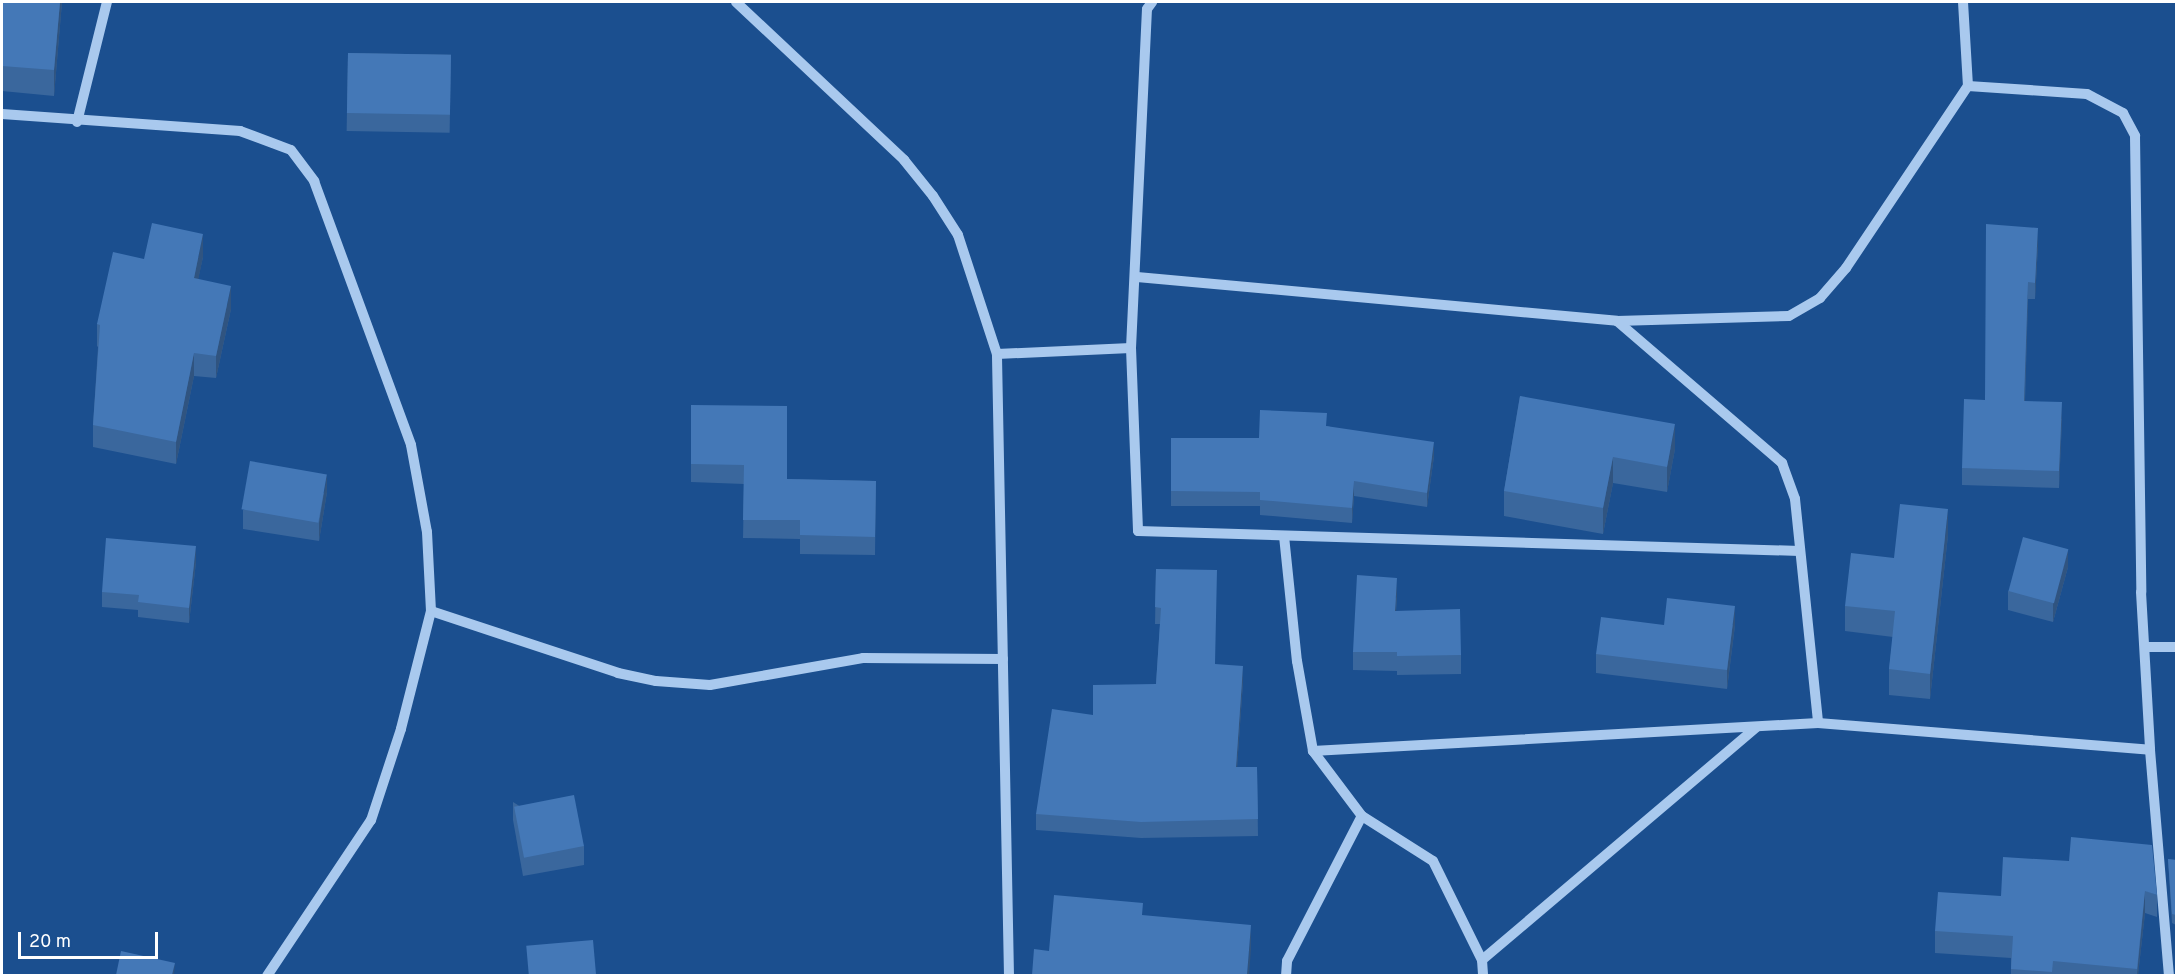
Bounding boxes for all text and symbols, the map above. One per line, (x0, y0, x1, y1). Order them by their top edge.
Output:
scale bar (21, 920, 160, 958)
text: 20 m (29, 931, 71, 954)

